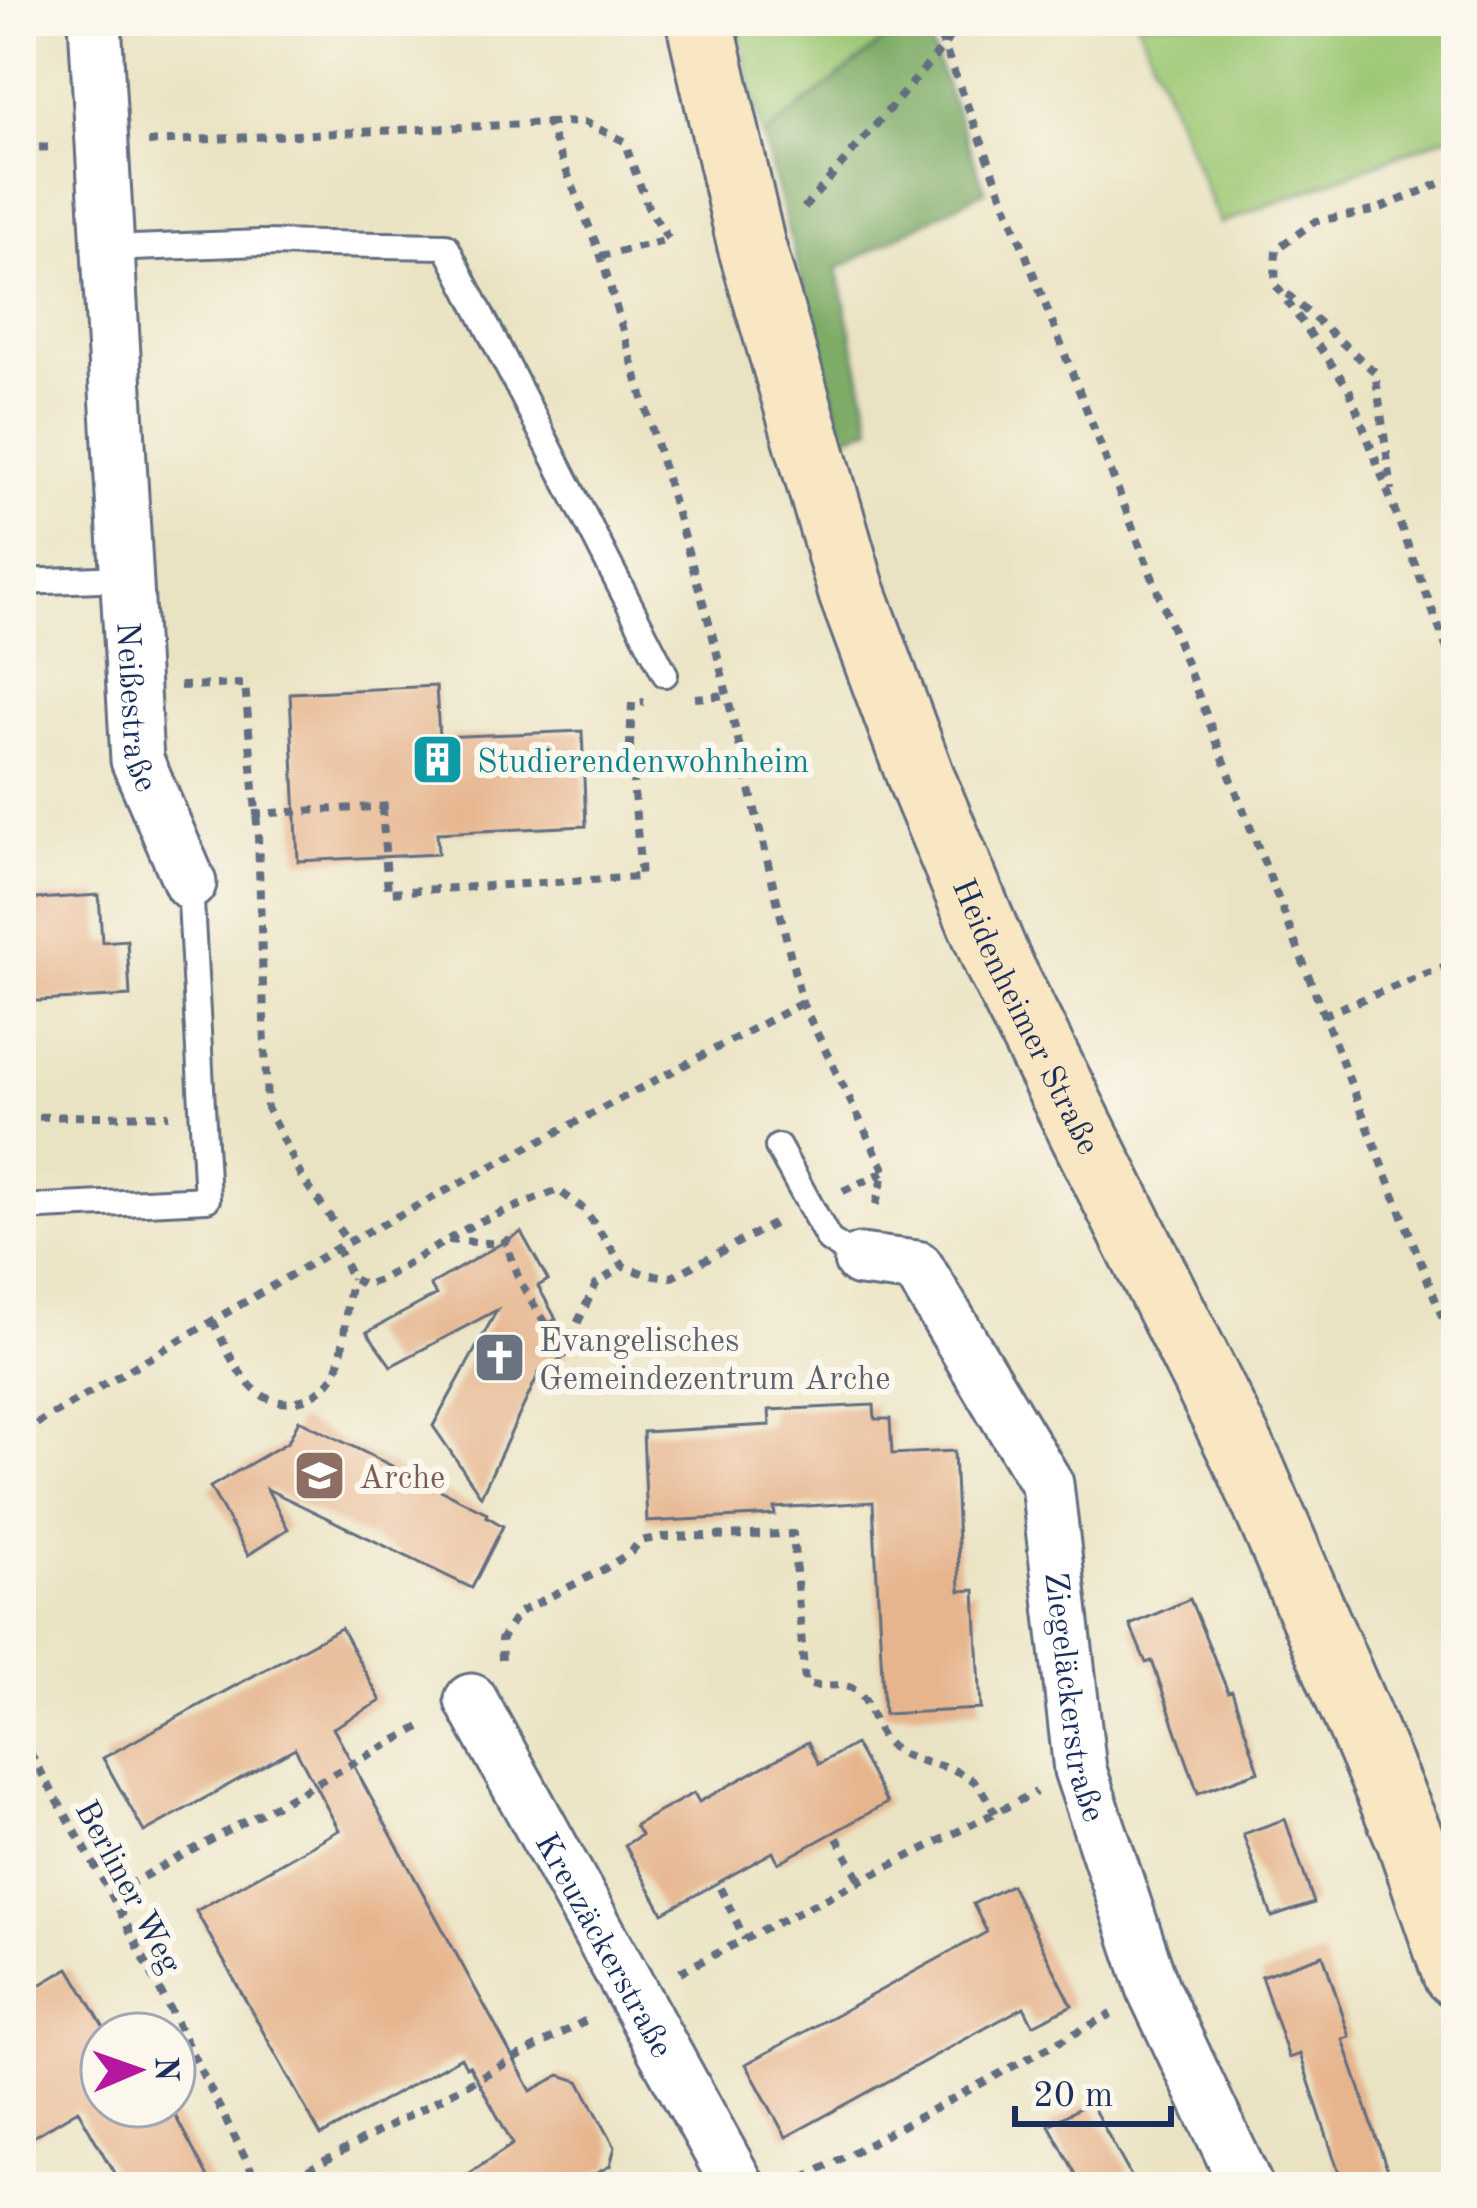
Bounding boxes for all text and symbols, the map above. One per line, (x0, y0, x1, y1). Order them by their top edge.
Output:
street label: Neißestraße (109, 621, 162, 797)
building icon: Studierendenwohnheim (410, 732, 466, 788)
place label: Studierendenwohnheim (477, 747, 809, 780)
street label: Heidenheimer Straße (945, 875, 1104, 1160)
place label: Evangelisches Gemeindezentrum Arche (539, 1326, 890, 1397)
church icon: Evangelisches Gemeindezentrum Arche (472, 1330, 528, 1386)
school or university icon: Arche (292, 1448, 348, 1504)
place label: Arche (359, 1463, 445, 1496)
street label: Ziegeläckerstraße (1037, 1570, 1109, 1827)
street label: Berliner Weg (68, 1796, 186, 1979)
street label: Kreuzäckerstraße (528, 1828, 677, 2064)
north arrow (78, 2010, 198, 2130)
scale bar (1015, 2052, 1171, 2126)
text: N (148, 2056, 181, 2082)
text: 20 m (1033, 2079, 1113, 2115)

